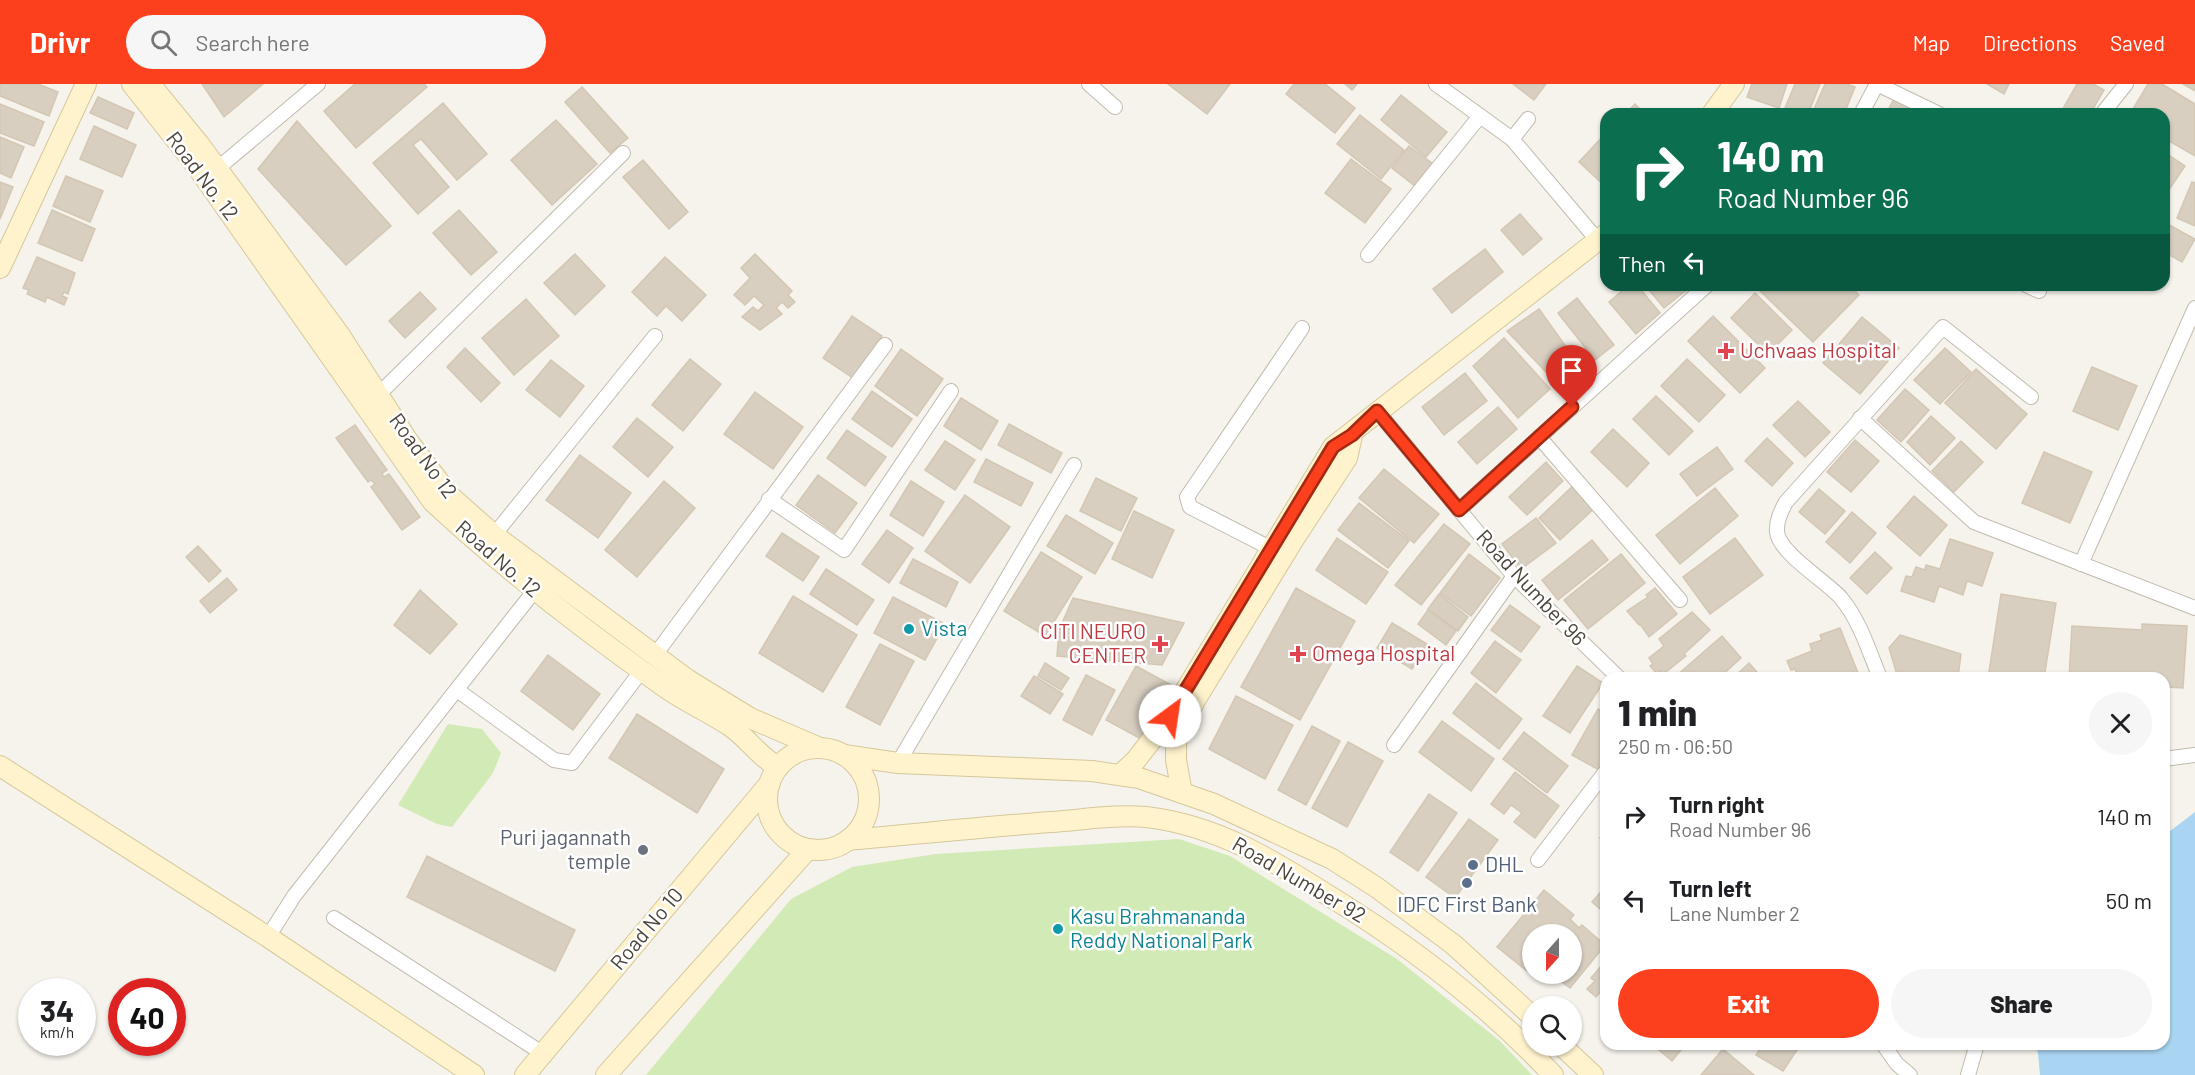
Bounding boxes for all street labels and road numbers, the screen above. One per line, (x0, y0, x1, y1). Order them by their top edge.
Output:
street label: Road No. 12 (162, 126, 245, 224)
street label: Road No 12 (385, 408, 463, 503)
street label: Road No. 12 (451, 514, 547, 602)
street label: Road Number 96 (1472, 524, 1592, 650)
street label: Road Number 92 (1229, 830, 1371, 927)
street label: Road No 10 (604, 882, 687, 974)

